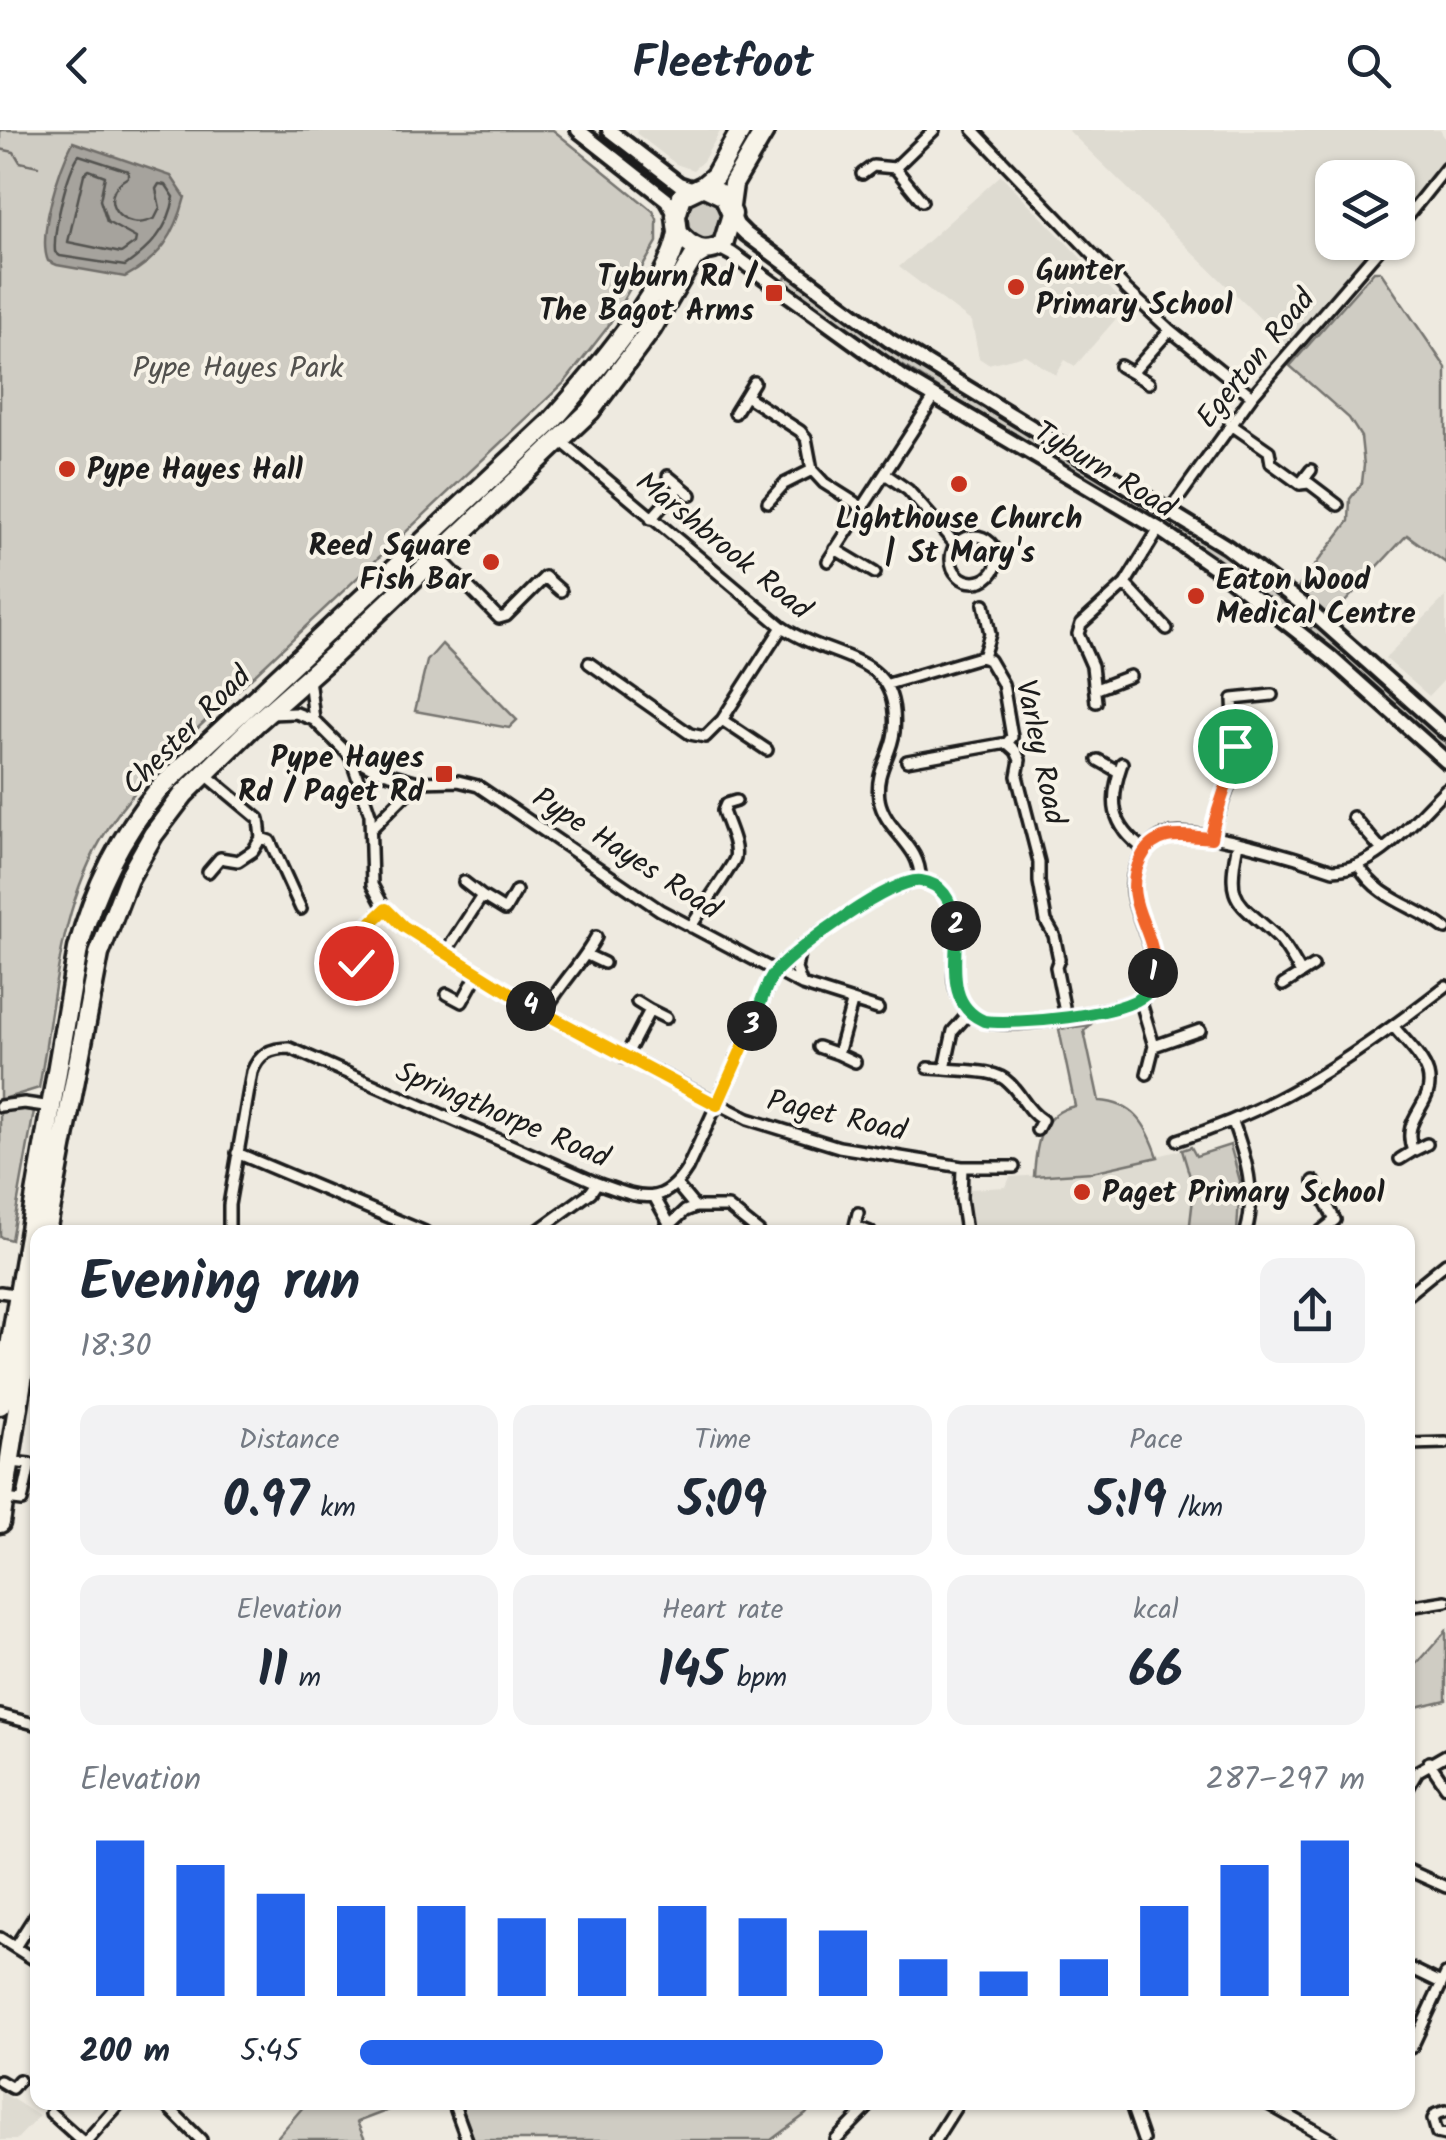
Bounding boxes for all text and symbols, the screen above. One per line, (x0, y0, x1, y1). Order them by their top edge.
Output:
text: Fleetfoot (632, 29, 814, 101)
icon: back (50, 38, 105, 93)
icon: search (1341, 38, 1396, 93)
map controls (1315, 160, 1415, 260)
button: layers (1315, 160, 1415, 260)
place label: Gunter Primary School (1036, 248, 1232, 330)
place label: Tyburn Rd / The Bagot Arms (539, 254, 759, 336)
marker: Gunter Primary School (1005, 276, 1027, 298)
street label: Egerton Road (1185, 278, 1329, 440)
marker: Tyburn Rd / The Bagot Arms (763, 282, 785, 304)
park label: Pype Hayes Park (132, 345, 344, 393)
street label: Tyburn Road (1024, 409, 1185, 533)
place label: Pype Hayes Hall (87, 447, 303, 495)
marker: Pype Hayes Hall (56, 458, 78, 480)
street label: Marshbrook Road (624, 460, 822, 634)
marker: Lighthouse Church | St Mary's (948, 473, 970, 495)
place label: Lighthouse Church | St Mary's (836, 496, 1082, 578)
place label: Reed Square Fish Bar (308, 523, 472, 605)
marker: Reed Square Fish Bar (480, 551, 502, 573)
place label: Eaton Wood Medical Centre (1216, 557, 1416, 639)
marker: Eaton Wood Medical Centre (1185, 585, 1207, 607)
street label: Chester Road (111, 654, 264, 808)
street label: Varley Road (1000, 676, 1078, 830)
pin (1193, 704, 1278, 789)
icon: arrive (1208, 719, 1263, 774)
place label: Pype Hayes Rd / Paget Rd (238, 735, 425, 817)
marker: Pype Hayes Rd / Paget Rd (433, 763, 455, 785)
street label: Pype Hayes Road (522, 775, 731, 934)
pin: 2 (931, 901, 981, 951)
text: 2 (948, 903, 964, 948)
pin (314, 921, 399, 1006)
icon: check (329, 936, 384, 991)
pin: 1 (1128, 948, 1178, 998)
text: 1 (1149, 950, 1157, 995)
pin: 4 (506, 981, 556, 1031)
text: 4 (523, 983, 539, 1028)
pin: 3 (727, 1001, 777, 1051)
text: 3 (744, 1003, 760, 1048)
street label: Springthorpe Road (388, 1049, 618, 1183)
street label: Paget Road (762, 1078, 912, 1157)
place label: Paget Primary School (1102, 1170, 1384, 1218)
marker: Paget Primary School (1071, 1181, 1093, 1203)
text: Evening run (80, 1241, 360, 1328)
button: share (1260, 1258, 1365, 1363)
text: 18:30 (80, 1322, 151, 1373)
text: Distance (239, 1418, 339, 1463)
text: Time (694, 1418, 751, 1463)
text: Pace (1129, 1418, 1183, 1463)
text: 0.97 (223, 1463, 309, 1543)
text: 5:09 (678, 1463, 767, 1543)
text: 5:19 (1089, 1463, 1167, 1543)
text: km (309, 1486, 356, 1531)
text: /km (1167, 1486, 1223, 1531)
text: Elevation (236, 1588, 342, 1633)
text: Heart rate (662, 1588, 783, 1633)
text: kcal (1133, 1588, 1179, 1633)
text: 11 (257, 1633, 288, 1713)
text: 145 (658, 1633, 726, 1713)
text: 66 (1129, 1633, 1183, 1713)
text: m (288, 1656, 321, 1701)
text: bpm (726, 1656, 787, 1701)
text: Elevation (80, 1755, 201, 1806)
text: 287–297 m (1206, 1755, 1365, 1806)
text: 200 m (80, 2027, 170, 2078)
text: 5:45 (240, 2027, 300, 2078)

